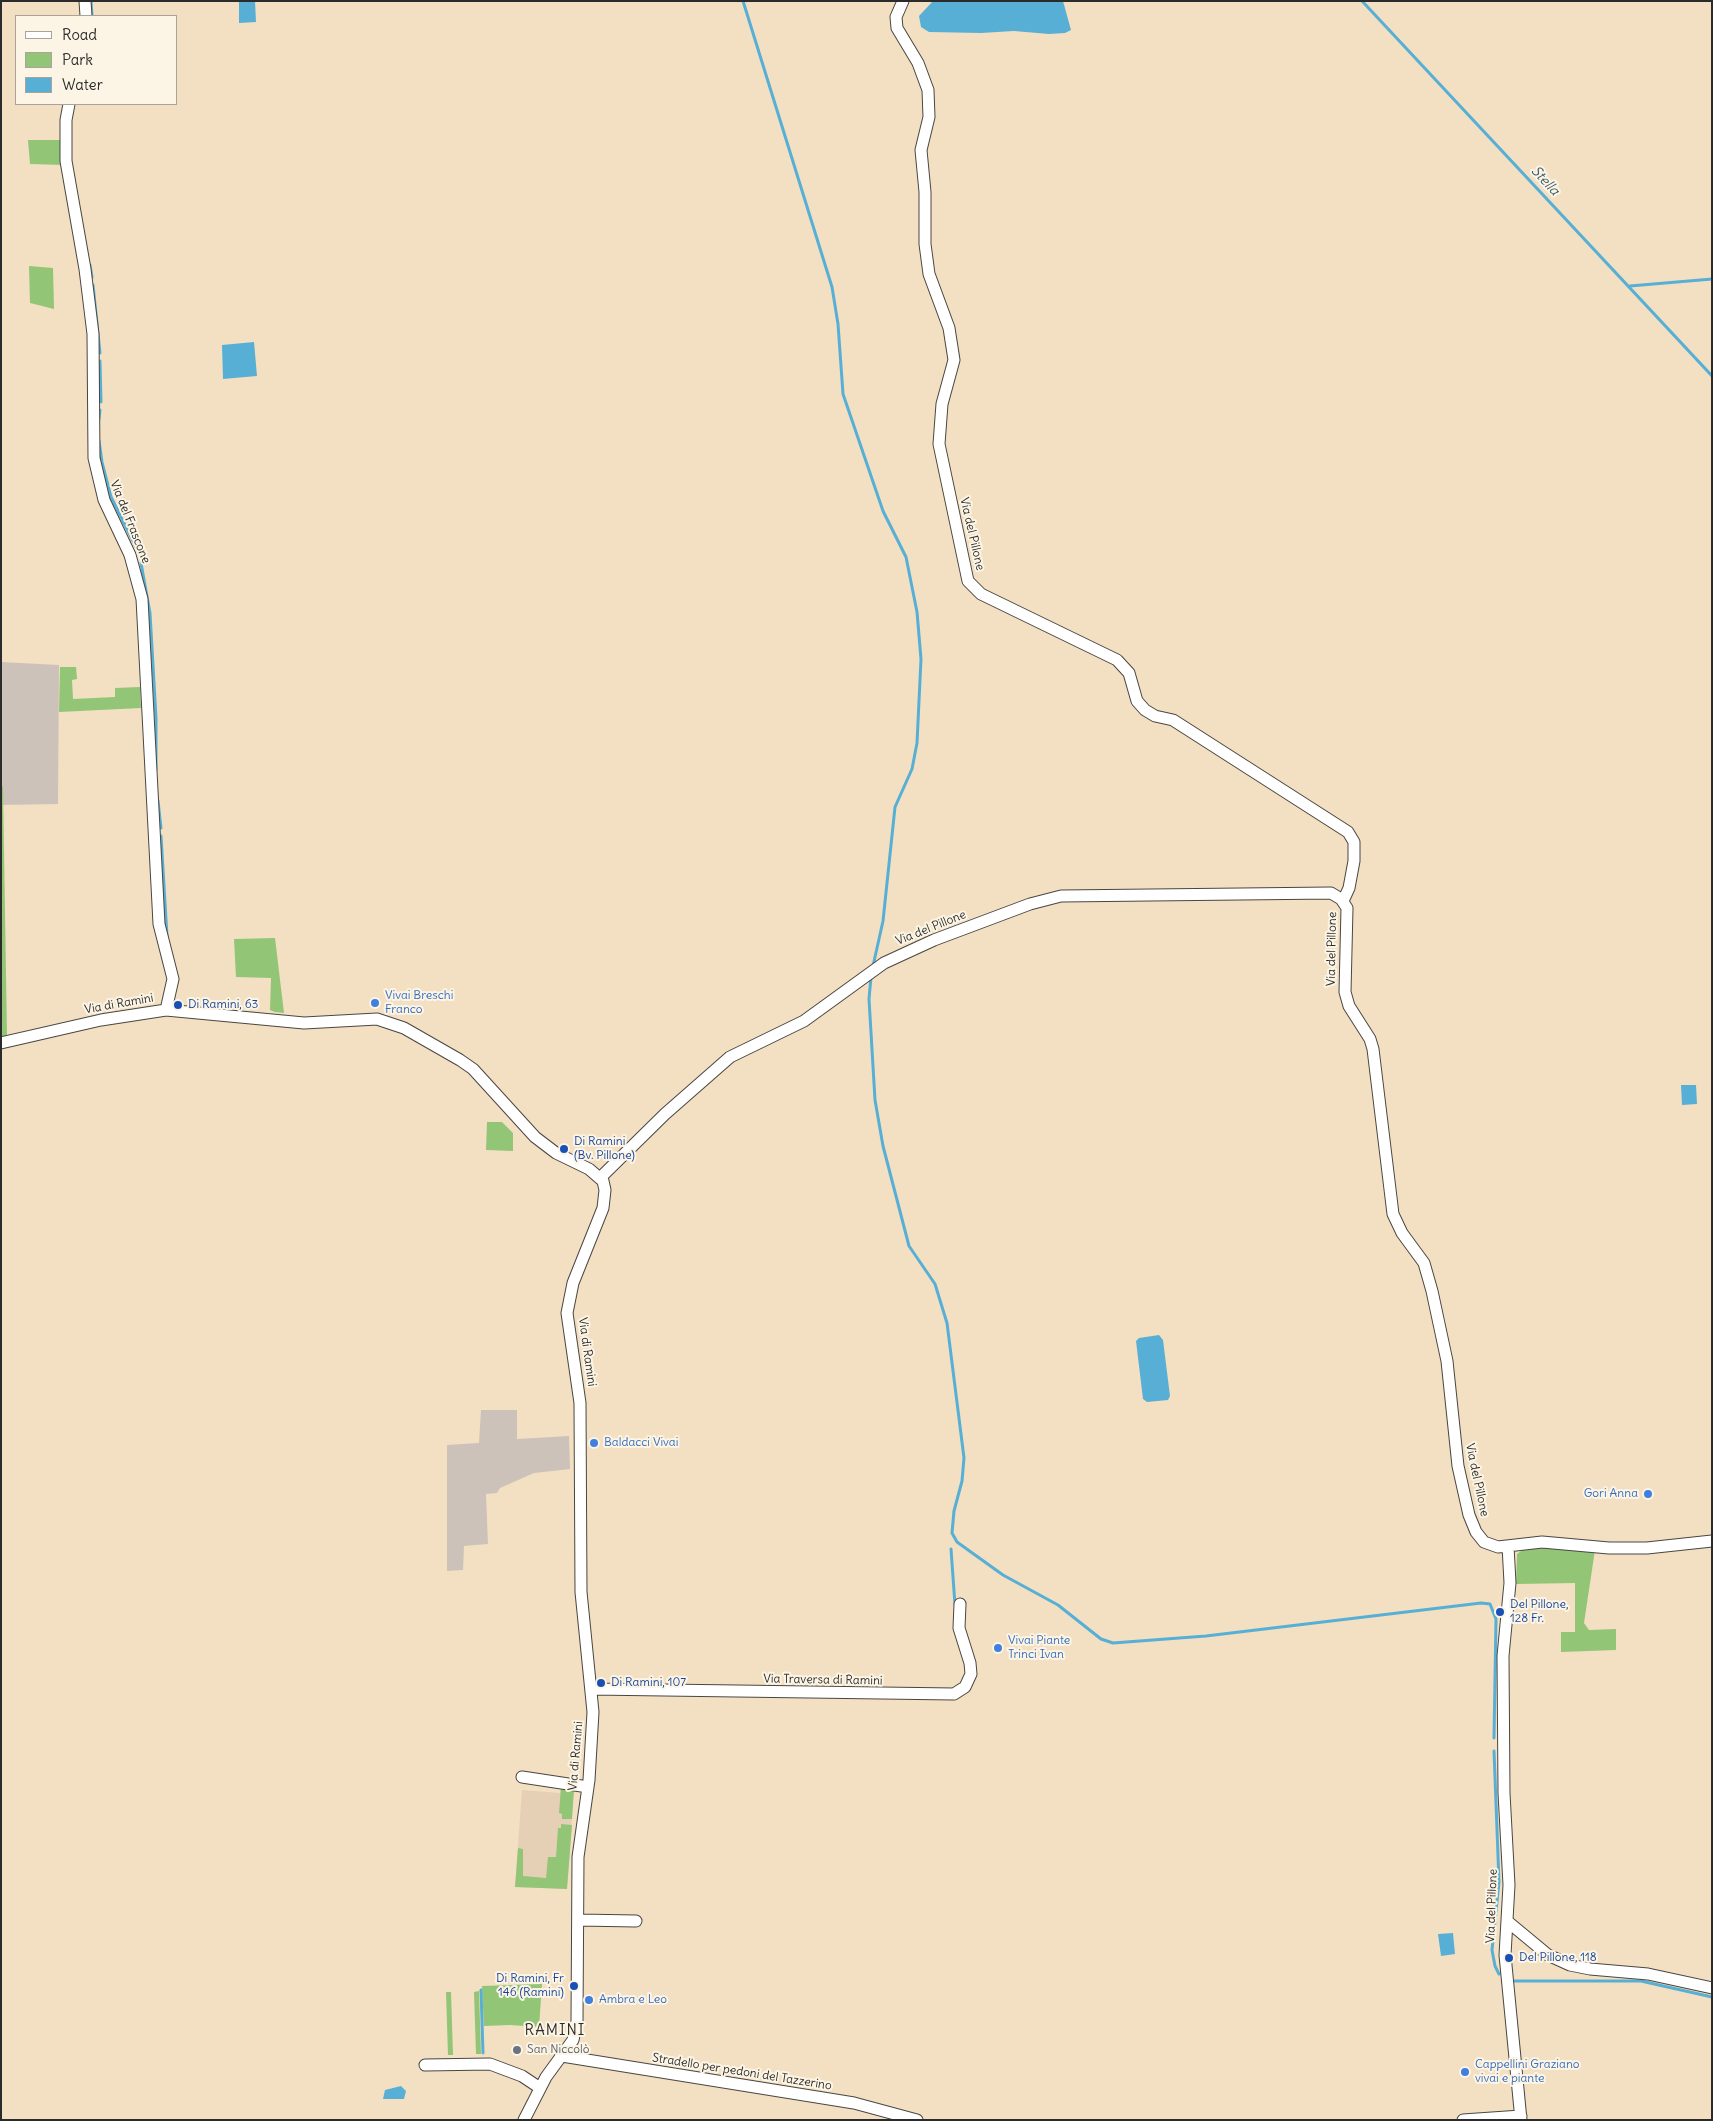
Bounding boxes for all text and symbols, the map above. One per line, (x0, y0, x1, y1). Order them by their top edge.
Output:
legend (15, 15, 178, 105)
text: Road (62, 25, 97, 44)
text: Park (62, 50, 93, 69)
text: Water (62, 75, 103, 94)
water label: Stella (1527, 163, 1563, 199)
street label: Via del Frascone (107, 478, 153, 566)
street label: Via del Pillone (957, 496, 987, 572)
street label: Via del Pillone (894, 907, 968, 949)
street label: Via del Pillone (1324, 912, 1340, 986)
place label: Vivai Breschi Franco (385, 989, 453, 1017)
street label: Via di Ramini (83, 991, 155, 1017)
marker: Vivai Breschi Franco (369, 997, 381, 1009)
place label: Di Ramini, 63 (188, 998, 258, 1012)
marker: Di Ramini, 63 (172, 999, 184, 1011)
place label: Di Ramini (Bv. Pillone) (574, 1135, 635, 1163)
marker: Di Ramini (Bv. Pillone) (558, 1143, 570, 1155)
street label: Via di Ramini (575, 1316, 599, 1388)
place label: Baldacci Vivai (604, 1436, 678, 1450)
marker: Baldacci Vivai (588, 1437, 600, 1449)
street label: Via del Pillone (1462, 1442, 1492, 1518)
place label: Gori Anna (1584, 1487, 1638, 1501)
marker: Gori Anna (1642, 1488, 1654, 1500)
place label: Del Pillone, 128 Fr. (1510, 1598, 1568, 1626)
marker: Del Pillone, 128 Fr. (1494, 1606, 1506, 1618)
place label: Vivai Piante Trinci Ivan (1008, 1634, 1070, 1662)
marker: Vivai Piante Trinci Ivan (992, 1642, 1004, 1654)
street label: Via Traversa di Ramini (763, 1672, 883, 1688)
place label: Di Ramini, 107 (611, 1676, 686, 1690)
marker: Di Ramini, 107 (595, 1677, 607, 1689)
street label: Via di Ramini (566, 1721, 586, 1791)
street label: Via del Pillone (1484, 1869, 1500, 1943)
place label: Del Pillone, 118 (1519, 1951, 1597, 1965)
marker: Del Pillone, 118 (1503, 1952, 1515, 1964)
place label: Di Ramini, Fr 146 (Ramini) (496, 1972, 564, 2000)
marker: Di Ramini, Fr 146 (Ramini) (568, 1980, 580, 1992)
place label: Ambra e Leo (599, 1993, 667, 2007)
marker: Ambra e Leo (583, 1994, 595, 2006)
district label: RAMINI (524, 2022, 586, 2040)
place label: San Niccolò (527, 2043, 589, 2057)
marker: San Niccolò (511, 2044, 523, 2056)
street label: Stradello per pedoni del Tazzerino (651, 2051, 833, 2093)
place label: Cappellini Graziano vivai e piante (1475, 2058, 1580, 2086)
marker: Cappellini Graziano vivai e piante (1459, 2066, 1471, 2078)

